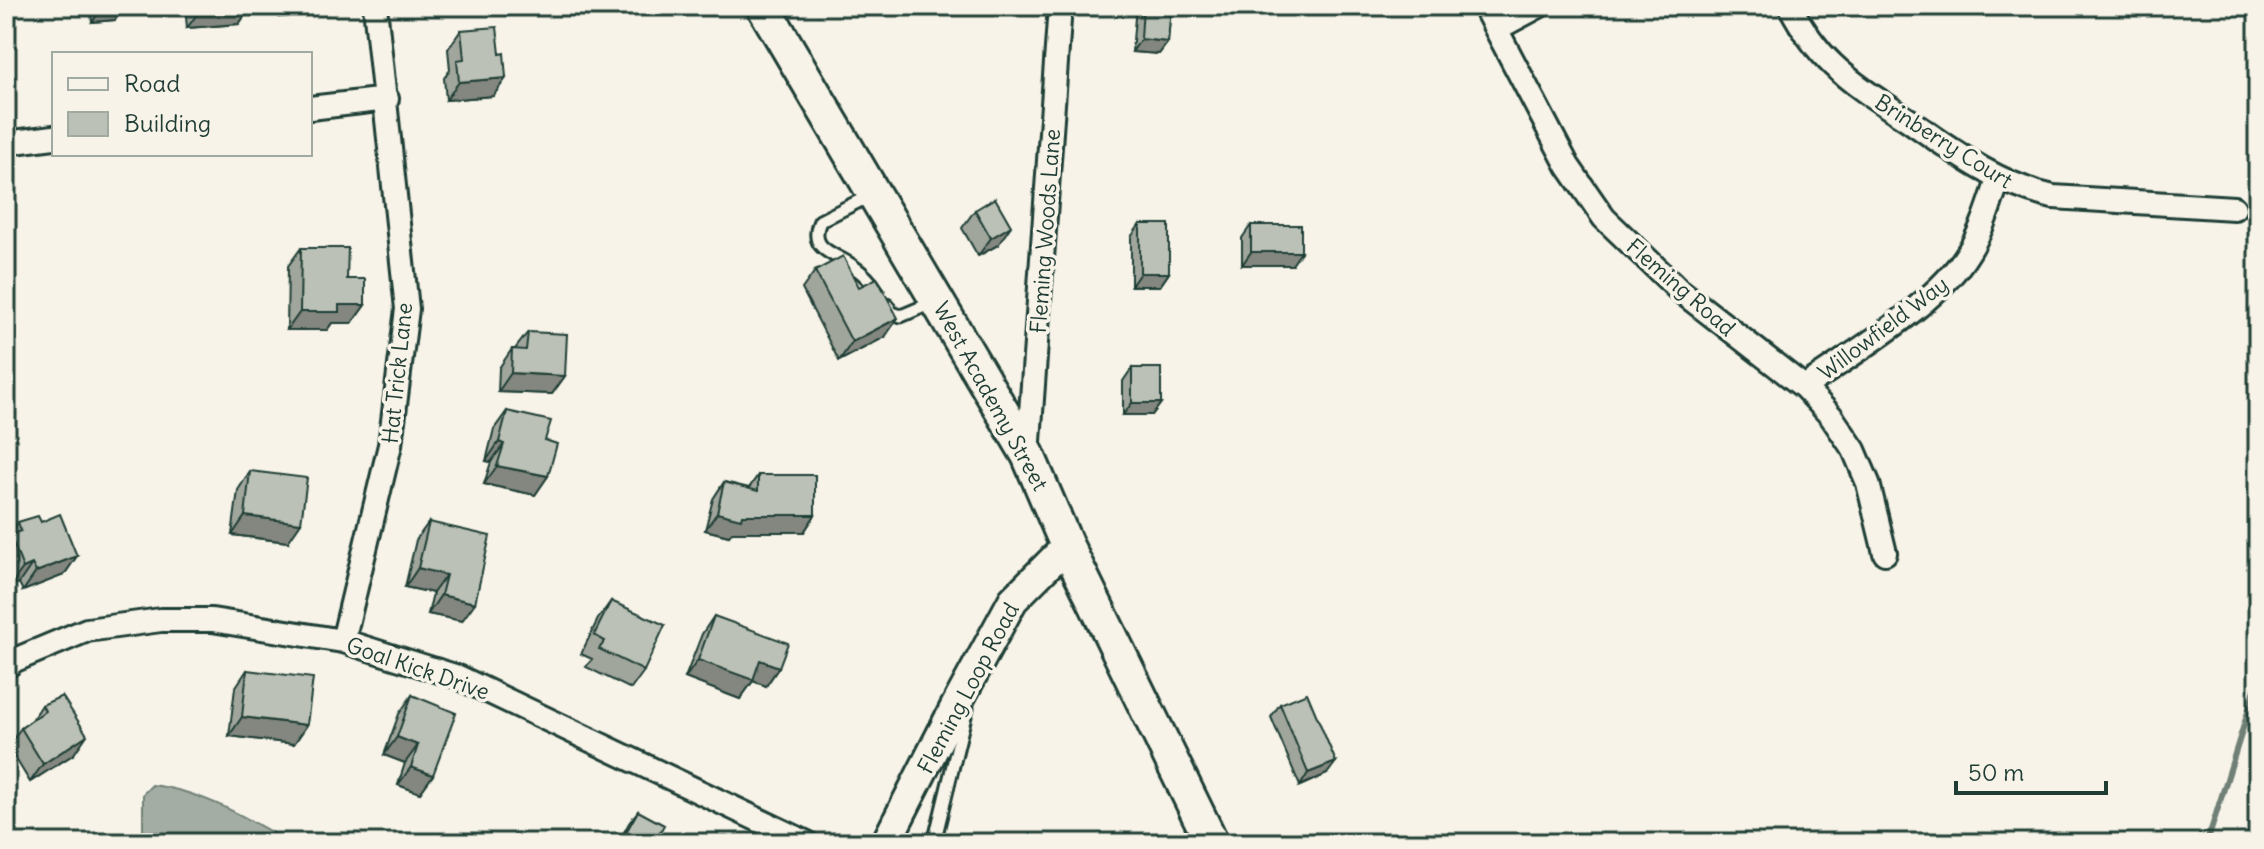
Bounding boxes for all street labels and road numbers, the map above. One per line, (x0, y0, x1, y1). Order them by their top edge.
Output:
street label: Brinberry Court (1870, 88, 2018, 194)
street label: Fleming Woods Lane (1024, 128, 1066, 334)
street label: Fleming Road (1621, 232, 1741, 342)
street label: Willowfield Way (1812, 270, 1954, 386)
street label: West Academy Street (927, 297, 1055, 495)
street label: Hat Trick Lane (376, 301, 418, 445)
street label: Fleming Loop Road (911, 598, 1025, 778)
street label: Goal Kick Drive (343, 630, 493, 706)

